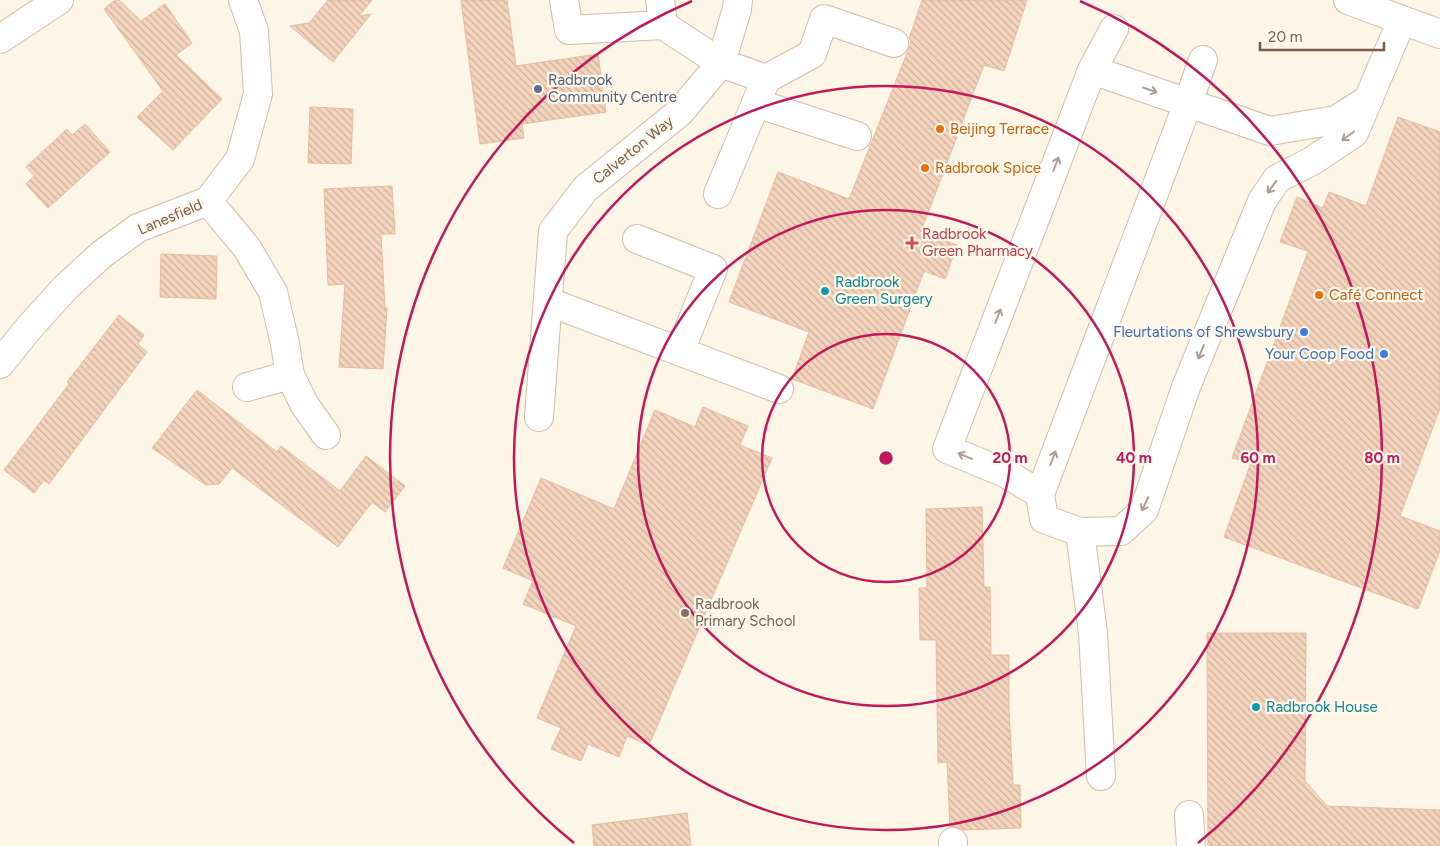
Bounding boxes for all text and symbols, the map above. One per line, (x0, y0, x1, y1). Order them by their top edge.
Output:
scale bar (1260, 20, 1384, 52)
text: 20 m (1268, 28, 1302, 46)
place label: Radbrook Community Centre (548, 71, 677, 106)
marker: Radbrook Community Centre (532, 83, 544, 95)
one-way arrow (1142, 86, 1158, 95)
street label: Calverton Way (589, 112, 677, 188)
place label: Beijing Terrace (950, 120, 1049, 138)
marker: Beijing Terrace (934, 123, 946, 135)
one-way arrow (1341, 131, 1355, 141)
one-way arrow (1052, 157, 1061, 172)
place label: Radbrook Spice (935, 159, 1041, 177)
marker: Radbrook Spice (919, 162, 931, 174)
one-way arrow (1267, 180, 1277, 194)
street label: Lanesfield (135, 195, 205, 239)
place label: Radbrook Green Pharmacy (922, 225, 1033, 260)
marker: Radbrook Green Pharmacy (906, 237, 918, 249)
place label: Radbrook Green Surgery (835, 273, 933, 308)
marker: Radbrook Green Surgery (819, 285, 831, 297)
place label: Café Connect (1329, 286, 1423, 304)
marker: Café Connect (1313, 289, 1325, 301)
one-way arrow (994, 309, 1003, 324)
place label: Fleurtations of Shrewsbury (1113, 323, 1294, 341)
marker: Fleurtations of Shrewsbury (1298, 326, 1310, 338)
one-way arrow (1195, 344, 1205, 359)
place label: Your Coop Food (1265, 345, 1374, 363)
marker: Your Coop Food (1378, 348, 1390, 360)
centre of rings (877, 449, 895, 467)
text: 20 m (992, 449, 1028, 467)
text: 40 m (1116, 449, 1152, 467)
text: 60 m (1240, 449, 1276, 467)
text: 80 m (1364, 449, 1400, 467)
one-way arrow (1049, 450, 1058, 466)
one-way arrow (958, 451, 973, 461)
one-way arrow (1140, 497, 1150, 512)
place label: Radbrook Primary School (695, 595, 796, 630)
marker: Radbrook Primary School (679, 607, 691, 619)
place label: Radbrook House (1266, 698, 1378, 716)
marker: Radbrook House (1250, 701, 1262, 713)

